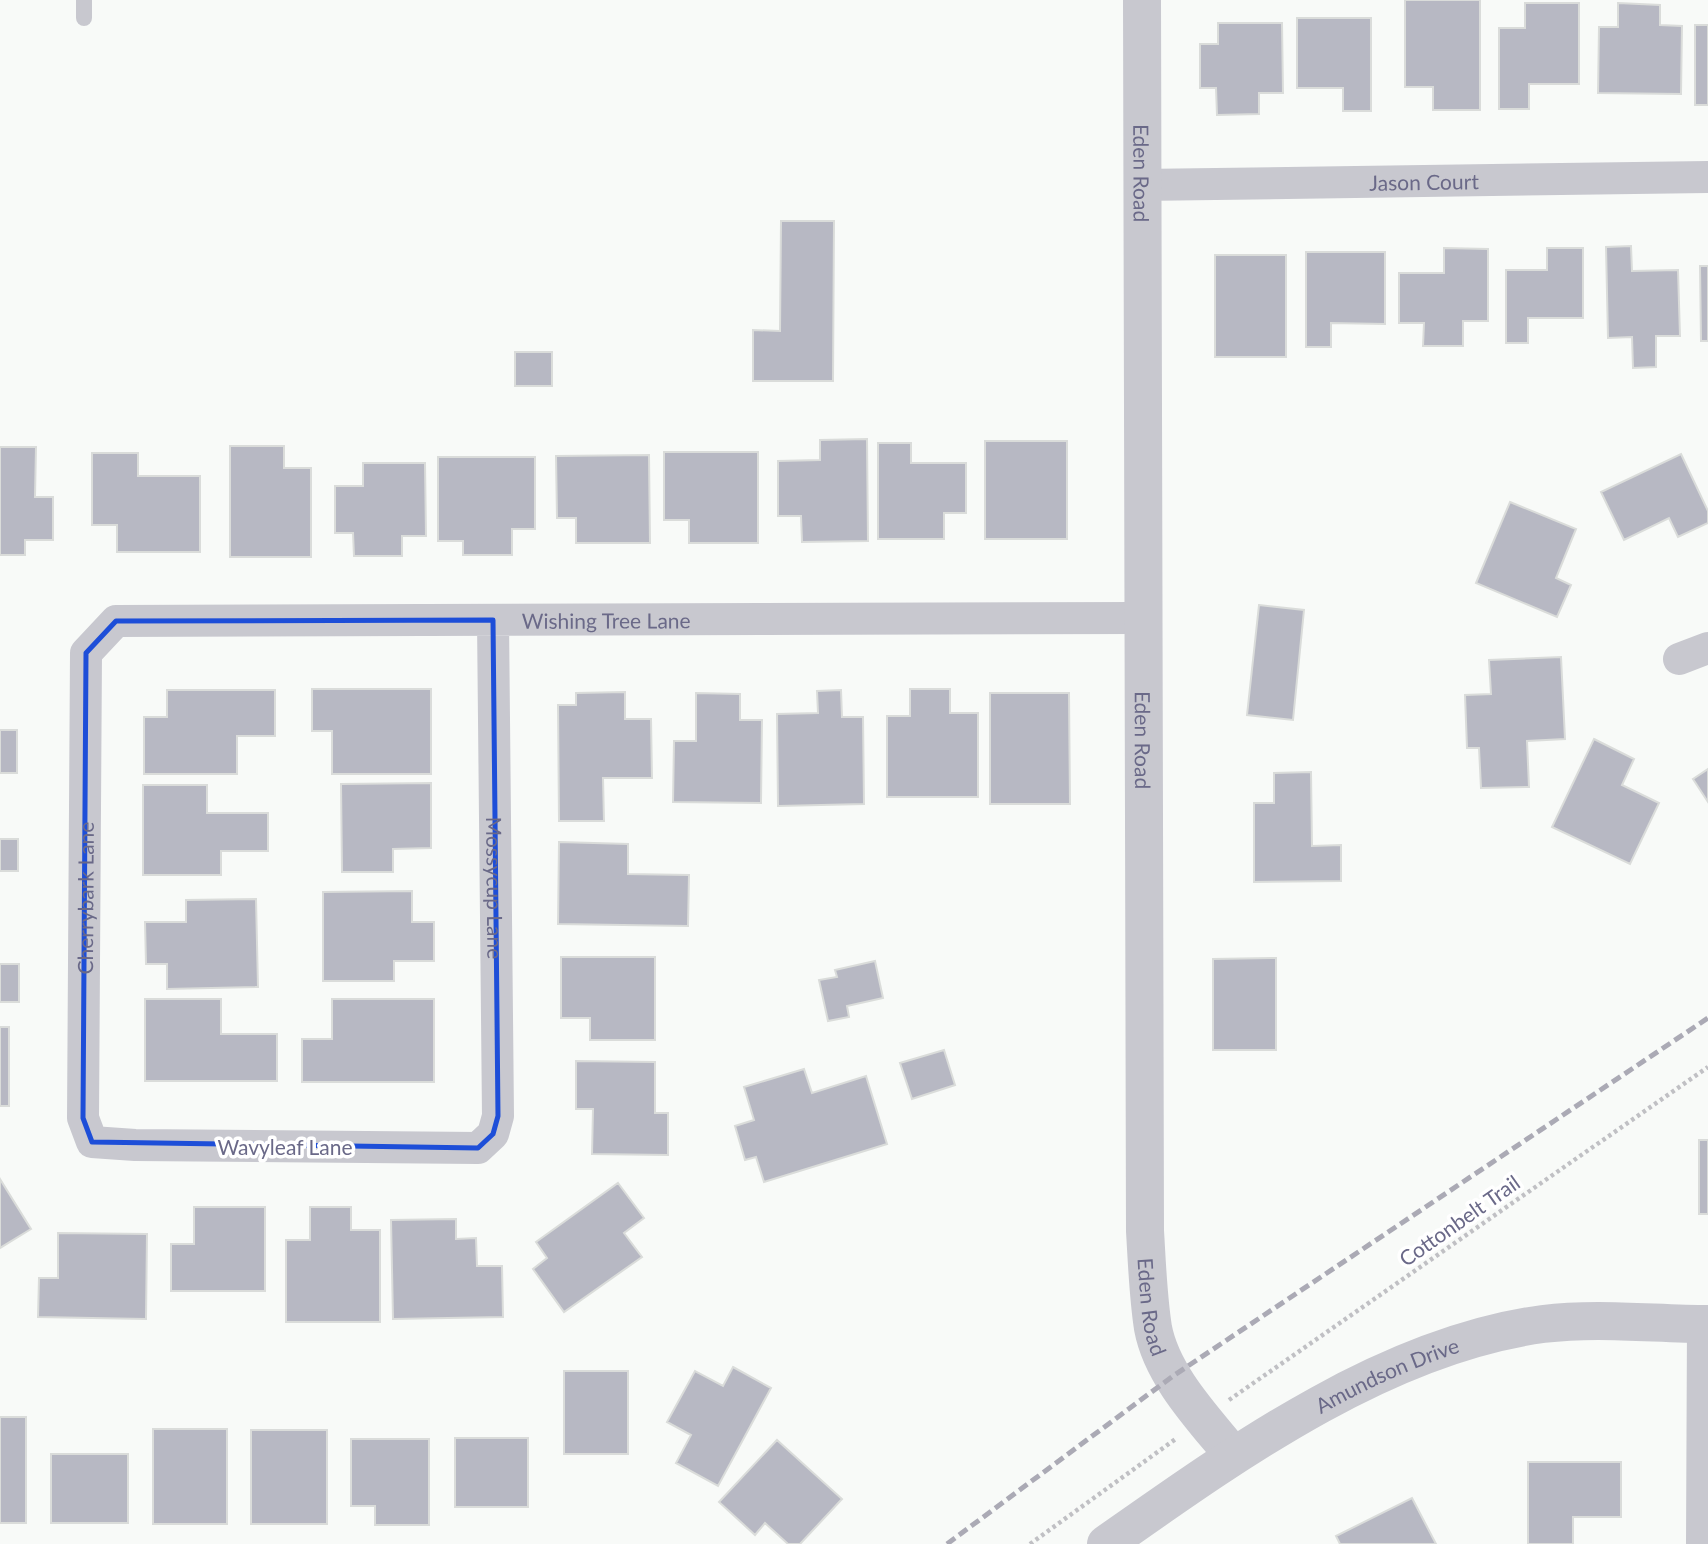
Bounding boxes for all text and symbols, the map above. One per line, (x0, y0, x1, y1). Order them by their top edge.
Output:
street label: Eden Road (1130, 124, 1155, 222)
street label: Jason Court (1369, 168, 1479, 194)
street label: Wishing Tree Lane (522, 607, 691, 632)
street label: Eden Road (1131, 691, 1156, 789)
street label: Mossycup Lane (482, 817, 509, 959)
street label: Cherrybark Lane (71, 821, 97, 975)
street label: Wavyleaf Lane (217, 1134, 353, 1159)
street label: Cottonbelt Trail (1394, 1169, 1524, 1271)
street label: Eden Road (1134, 1257, 1173, 1359)
street label: Amundson Drive (1310, 1332, 1462, 1417)

